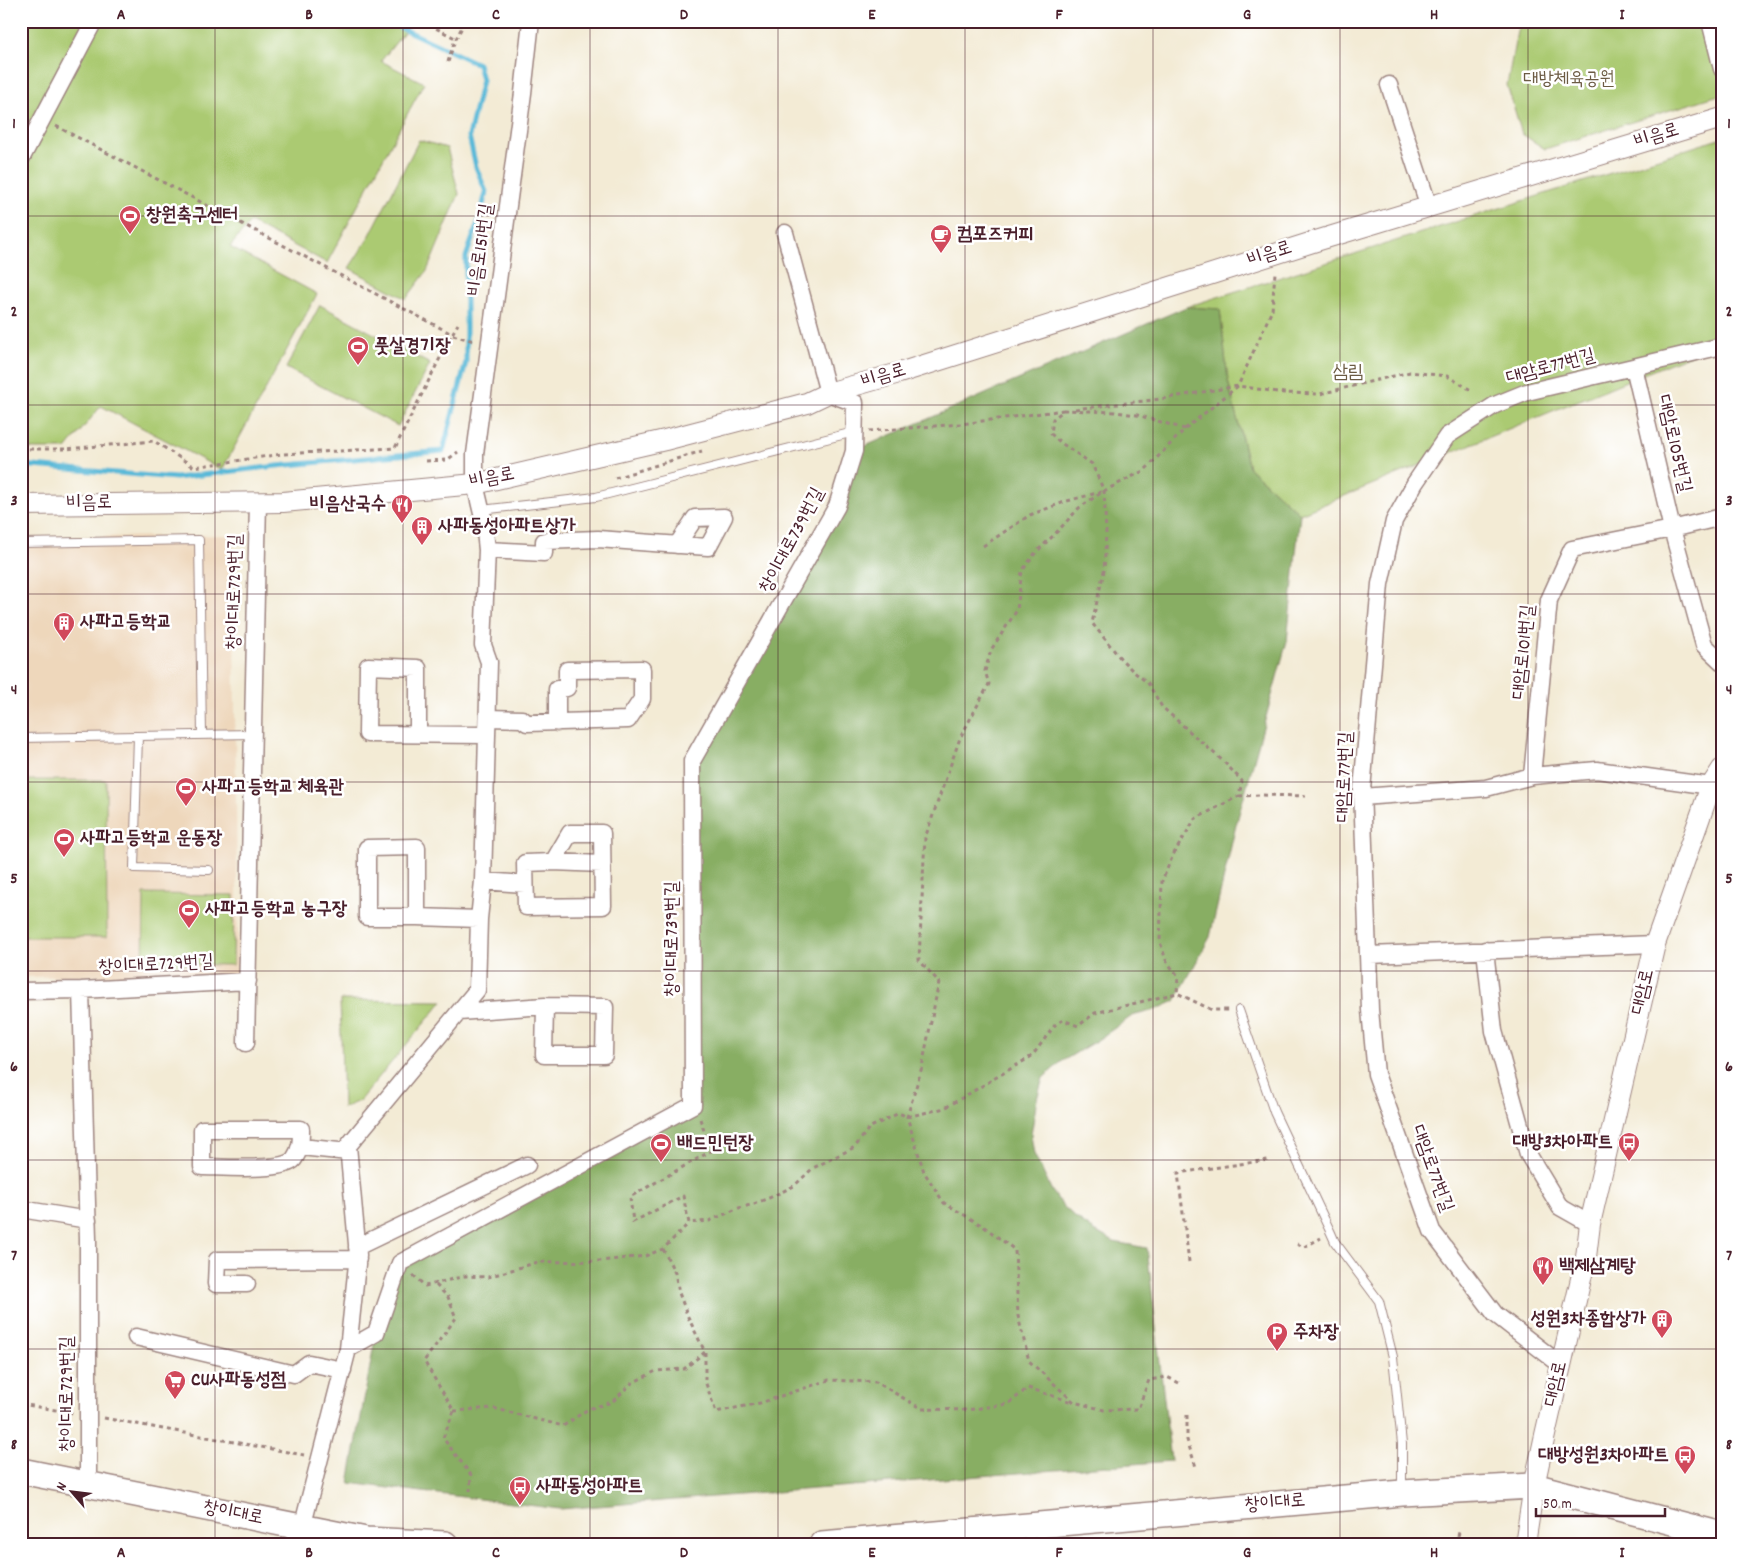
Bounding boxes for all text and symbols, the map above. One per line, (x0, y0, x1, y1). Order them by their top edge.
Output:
text: A (117, 4, 126, 27)
text: B (305, 4, 313, 27)
text: C (492, 4, 500, 27)
text: D (680, 4, 689, 27)
text: E (868, 4, 876, 27)
text: F (1055, 4, 1063, 27)
text: G (1243, 4, 1251, 27)
text: H (1430, 4, 1438, 27)
text: I (1620, 4, 1626, 27)
park label: 대방체육공원 (1523, 67, 1615, 94)
text: 1 (12, 113, 16, 136)
text: 1 (1727, 113, 1731, 136)
street label: 비음로 (1631, 117, 1683, 157)
street label: 비음로151번길 (462, 202, 502, 298)
place label: 창원축구센터 (146, 203, 238, 230)
sports icon: 창원축구센터 (118, 204, 142, 235)
place label: 컴포즈커피 (957, 222, 1033, 249)
cafe icon: 컴포즈커피 (929, 223, 953, 254)
street label: 비음로 (1244, 235, 1296, 275)
text: 2 (11, 301, 18, 324)
text: 2 (1726, 301, 1733, 324)
place label: 풋살경기장 (374, 334, 451, 361)
sports icon: 풋살경기장 (346, 335, 370, 366)
street label: 대암로77번길 (1504, 343, 1598, 393)
street label: 비음로 (858, 357, 910, 397)
park label: 삼림 (1333, 360, 1363, 387)
street label: 대암로105번길 (1649, 392, 1697, 496)
street label: 비음로 (467, 461, 517, 497)
street label: 창이대로739번길 (754, 483, 832, 599)
text: 3 (10, 490, 18, 513)
street label: 비음로 (66, 490, 112, 518)
text: 3 (1725, 490, 1733, 513)
place label: 비음산국수 (310, 492, 386, 519)
restaurant icon: 비음산국수 (390, 493, 414, 524)
place label: 사파동성아파트상가 (437, 514, 576, 541)
building icon: 사파동성아파트상가 (410, 515, 434, 546)
street label: 창이대로729번길 (221, 534, 251, 650)
street label: 대암로101번길 (1507, 603, 1543, 701)
place label: 사파고등학교 (79, 610, 172, 637)
building icon: 사파고등학교 (52, 611, 76, 642)
text: 4 (11, 679, 17, 702)
text: 4 (1726, 679, 1732, 702)
street label: 대암로77번길 (1331, 731, 1361, 823)
place label: 사파고등학교 체육관 (201, 775, 345, 802)
sports icon: 사파고등학교 체육관 (174, 776, 198, 807)
place label: 사파고등학교 운동장 (79, 826, 223, 853)
sports icon: 사파고등학교 운동장 (52, 827, 76, 858)
text: 5 (10, 868, 18, 891)
text: 5 (1725, 868, 1733, 891)
street label: 창이대로739번길 (660, 881, 687, 997)
place label: 사파고등학교 농구장 (204, 897, 348, 924)
sports icon: 사파고등학교 농구장 (177, 898, 201, 929)
street label: 창이대로729번길 (97, 949, 215, 983)
street label: 대암로 (1626, 967, 1662, 1017)
text: 6 (10, 1056, 18, 1079)
text: 6 (1725, 1056, 1733, 1079)
street label: 대암로77번길 (1403, 1122, 1459, 1216)
place label: 대방3차아파트 (1513, 1130, 1613, 1157)
place label: 배드민턴장 (677, 1131, 754, 1158)
bus stop icon: 대방3차아파트 (1617, 1131, 1641, 1162)
sports icon: 배드민턴장 (649, 1132, 673, 1163)
text: 7 (11, 1245, 17, 1268)
text: 7 (1726, 1245, 1732, 1268)
place label: 백제삼계탕 (1559, 1254, 1636, 1281)
restaurant icon: 백제삼계탕 (1531, 1255, 1555, 1286)
place label: 성원3차종합상가 (1531, 1307, 1647, 1334)
building icon: 성원3차종합상가 (1650, 1308, 1674, 1339)
place label: 주차장 (1293, 1320, 1340, 1347)
parking icon: 주차장 (1265, 1321, 1289, 1352)
street label: 창이대로729번길 (55, 1336, 82, 1452)
street label: 대암로 (1539, 1359, 1575, 1409)
place label: CU사파동성점 (191, 1368, 287, 1395)
supermarket icon: CU사파동성점 (163, 1369, 187, 1400)
text: 8 (11, 1434, 18, 1457)
text: 8 (1726, 1434, 1733, 1457)
place label: 대방성원3차아파트 (1538, 1443, 1669, 1470)
bus stop icon: 대방성원3차아파트 (1673, 1444, 1697, 1475)
north arrow (48, 1468, 98, 1518)
place label: 사파동성아파트 (535, 1474, 643, 1501)
bus stop icon: 사파동성아파트 (508, 1475, 532, 1506)
text: N (52, 1479, 73, 1495)
scale bar (1536, 1485, 1664, 1517)
street label: 창이대로 (1243, 1488, 1307, 1520)
text: 50 m (1543, 1494, 1572, 1516)
street label: 창이대로 (200, 1495, 266, 1533)
text: A (117, 1542, 126, 1565)
text: B (305, 1542, 313, 1565)
text: C (492, 1542, 500, 1565)
text: D (680, 1542, 689, 1565)
text: E (868, 1542, 876, 1565)
text: F (1055, 1542, 1063, 1565)
text: G (1243, 1542, 1251, 1565)
text: H (1430, 1542, 1438, 1565)
text: I (1620, 1542, 1626, 1565)

